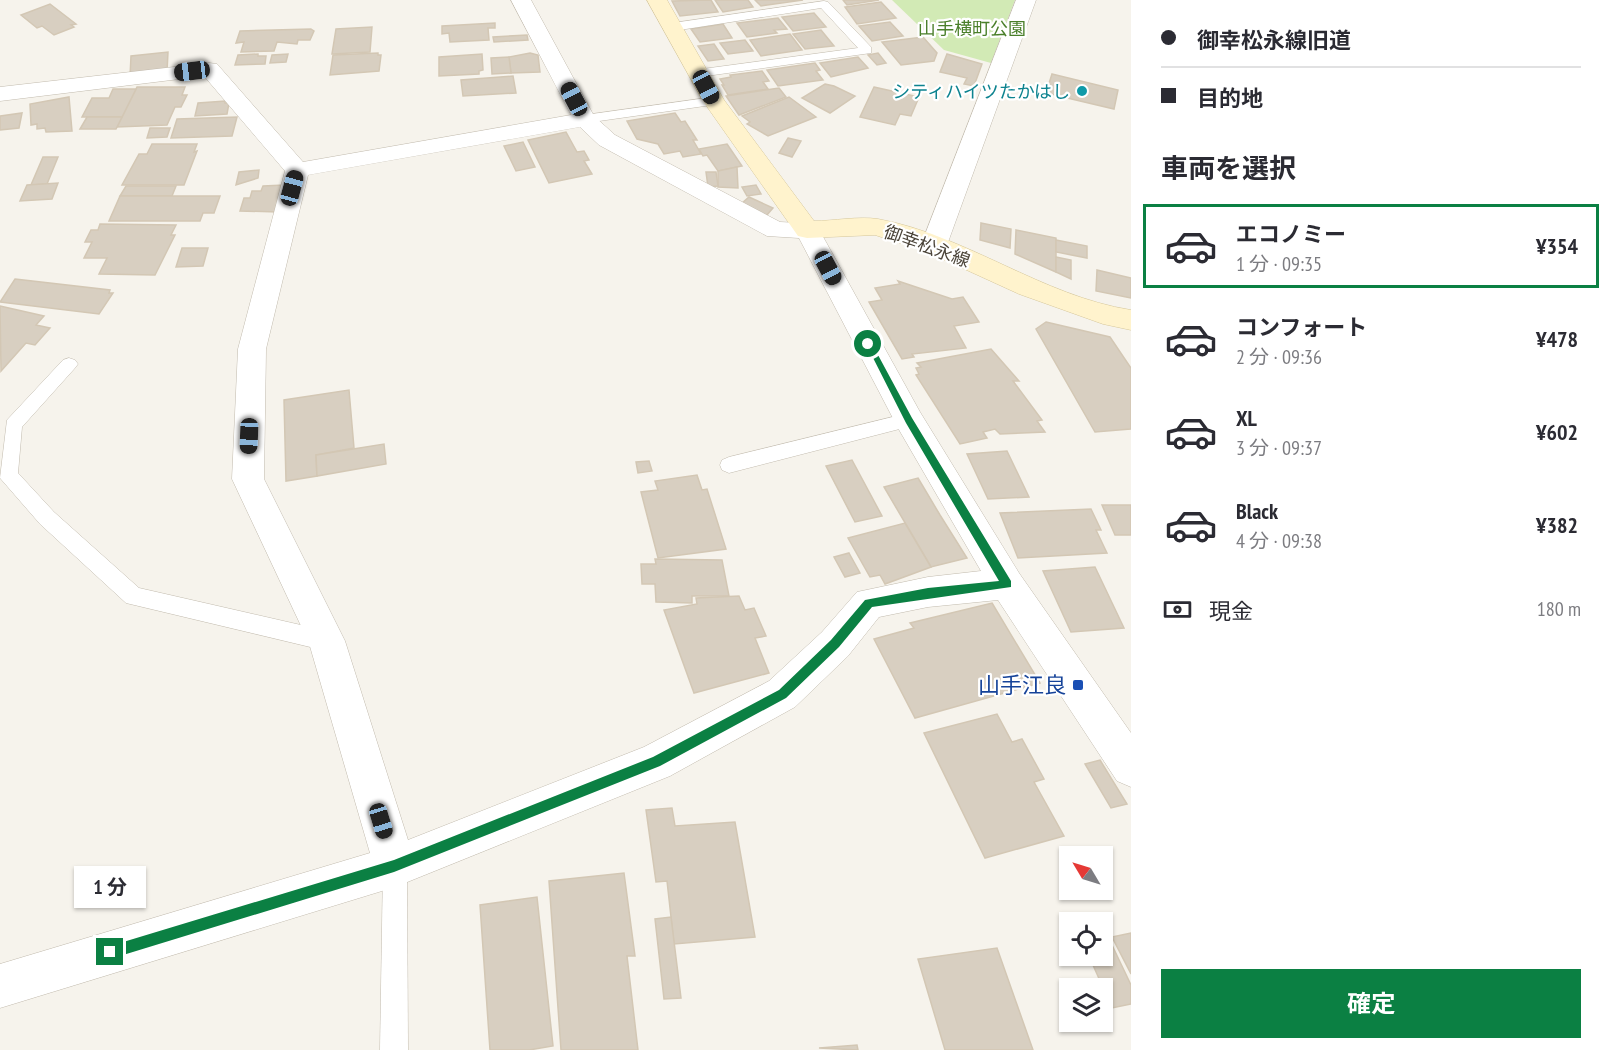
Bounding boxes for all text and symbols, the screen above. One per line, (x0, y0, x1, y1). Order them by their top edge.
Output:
park label: 山手横町公園 (918, 17, 1026, 40)
text: 御幸松永線旧道 (1197, 26, 1351, 54)
car (173, 60, 211, 82)
car (690, 67, 722, 107)
car (558, 79, 590, 119)
place label: シティハイツたかはし (892, 80, 1070, 103)
marker: シティハイツたかはし (1075, 84, 1089, 98)
text: 目的地 (1197, 84, 1263, 112)
text: 車両を選択 (1161, 151, 1296, 185)
car (279, 168, 305, 208)
icon: car (1164, 219, 1218, 273)
street label: 御幸松永線 (881, 220, 973, 272)
text: エコノミー (1236, 220, 1346, 248)
text: ¥354 (1536, 232, 1578, 260)
car (812, 248, 844, 288)
text: 1 分 · 09:35 (1236, 251, 1322, 277)
icon: car (1164, 312, 1218, 366)
text: コンフォート (1236, 313, 1367, 341)
text: ¥478 (1536, 325, 1578, 353)
route start (854, 330, 881, 357)
text: 2 分 · 09:36 (1236, 344, 1322, 370)
text: XL (1236, 404, 1257, 432)
icon: car (1164, 405, 1218, 459)
car (239, 418, 259, 454)
text: ¥602 (1536, 418, 1578, 446)
text: 3 分 · 09:37 (1236, 435, 1322, 461)
text: Black (1236, 497, 1278, 525)
icon: car (1164, 498, 1218, 552)
text: ¥382 (1536, 511, 1578, 539)
text: 4 分 · 09:38 (1236, 528, 1322, 554)
icon: cash (1161, 593, 1194, 626)
text: 180 m (1537, 596, 1581, 622)
text: 現金 (1209, 597, 1253, 625)
place label: 山手江良 (978, 671, 1066, 699)
marker: 山手江良 (1071, 678, 1085, 692)
car (367, 801, 395, 841)
north arrow (1059, 846, 1113, 900)
map controls (1059, 846, 1113, 1032)
callout: 1 分 (74, 865, 146, 907)
text: 1 分 (93, 874, 127, 900)
button: locate (1059, 912, 1113, 966)
route end (96, 938, 123, 965)
button: 確定 (1161, 969, 1581, 1038)
button: layers (1059, 978, 1113, 1032)

